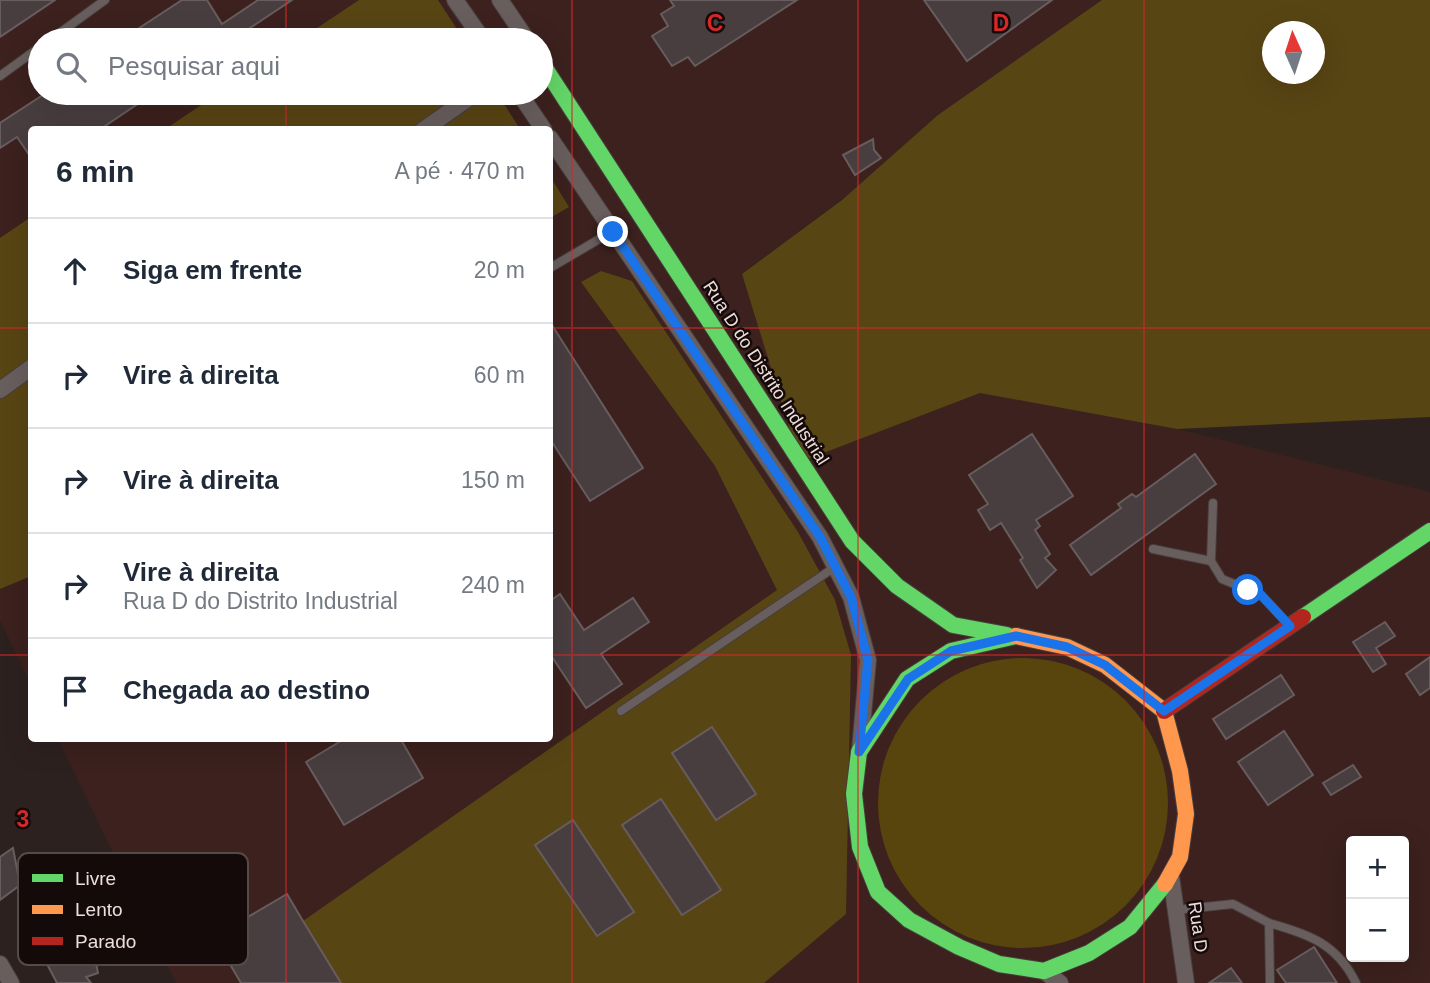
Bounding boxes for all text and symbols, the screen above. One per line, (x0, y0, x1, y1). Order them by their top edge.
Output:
text: C (707, 10, 723, 36)
text: D (993, 10, 1009, 36)
north arrow (1262, 21, 1325, 84)
search box (28, 28, 553, 105)
icon: search (52, 48, 90, 86)
text: Pesquisar aqui (108, 51, 280, 81)
text: 6 min (56, 155, 134, 188)
text: A pé · 470 m (395, 158, 525, 184)
route end (597, 216, 628, 247)
icon: ahead (56, 252, 94, 290)
text: Siga em frente (123, 255, 302, 285)
text: 20 m (474, 257, 525, 283)
street label: Rua D do Distrito Industrial (699, 277, 833, 469)
icon: right (56, 357, 94, 395)
text: Vire à direita (123, 360, 279, 390)
text: 60 m (474, 362, 525, 388)
icon: right (56, 462, 94, 500)
text: Vire à direita (123, 465, 279, 495)
text: 150 m (461, 467, 525, 493)
text: Vire à direita (123, 557, 279, 587)
icon: right (56, 567, 94, 605)
text: 240 m (461, 572, 525, 598)
route start (1232, 574, 1263, 605)
text: Rua D do Distrito Industrial (123, 588, 398, 614)
icon: arrive (56, 672, 94, 710)
text: Chegada ao destino (123, 675, 370, 705)
text: 3 (17, 806, 29, 832)
map controls (1346, 836, 1409, 962)
button: + (1346, 836, 1409, 899)
legend (18, 853, 248, 965)
text: Livre (75, 868, 116, 889)
text: Lento (75, 899, 123, 920)
button: − (1346, 899, 1409, 962)
street label: Rua D (1185, 900, 1211, 954)
text: Parado (75, 931, 136, 952)

